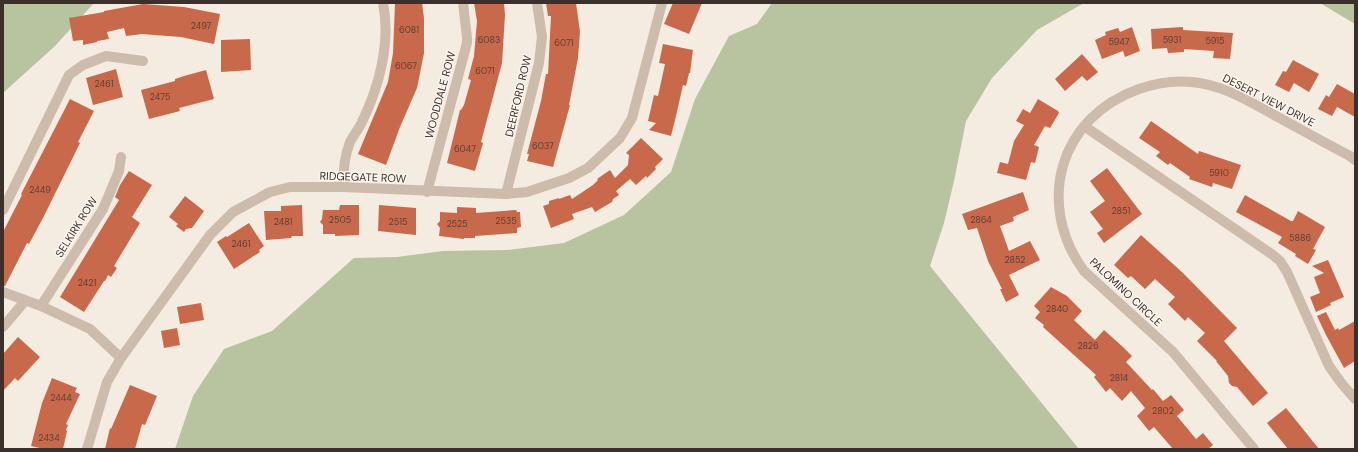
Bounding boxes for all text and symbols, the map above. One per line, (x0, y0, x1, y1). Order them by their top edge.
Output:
house number: 2497 (191, 20, 212, 32)
house number: 6081 (399, 24, 419, 36)
house number: 6083 (478, 34, 500, 46)
house number: 5931 (1163, 34, 1182, 46)
house number: 5915 (1205, 35, 1225, 47)
house number: 5947 (1108, 36, 1130, 48)
house number: 6071 (554, 37, 574, 49)
street label: WOODDALE ROW (422, 50, 458, 140)
street label: DEERFORD ROW (502, 53, 534, 138)
house number: 6067 (395, 60, 417, 72)
house number: 6071 (475, 65, 495, 77)
street label: DESERT VIEW DRIVE (1220, 71, 1318, 129)
house number: 2461 (95, 78, 114, 90)
house number: 2475 (150, 91, 170, 103)
house number: 6037 (532, 140, 554, 152)
house number: 6047 (454, 143, 476, 155)
house number: 5910 (1209, 167, 1229, 179)
street label: RIDGEGATE ROW (319, 168, 407, 186)
house number: 2449 (29, 184, 51, 196)
street label: SELKIRK ROW (52, 194, 100, 260)
house number: 2851 (1112, 205, 1131, 217)
house number: 2505 (329, 214, 351, 226)
house number: 2864 (970, 214, 992, 226)
house number: 2535 (495, 215, 517, 227)
house number: 2481 (274, 216, 292, 228)
house number: 2515 (389, 216, 407, 228)
house number: 2525 (446, 218, 468, 230)
house number: 5886 (1289, 232, 1311, 244)
house number: 2461 (232, 238, 251, 250)
house number: 2852 (1004, 254, 1026, 266)
street label: PALOMINO CIRCLE (1087, 255, 1165, 329)
house number: 2421 (78, 277, 96, 289)
house number: 2840 (1046, 303, 1068, 315)
house number: 2826 (1077, 340, 1099, 352)
house number: 2814 (1110, 372, 1129, 384)
house number: 2444 (50, 392, 72, 404)
house number: 2802 (1152, 405, 1174, 417)
house number: 2434 (38, 432, 60, 444)

